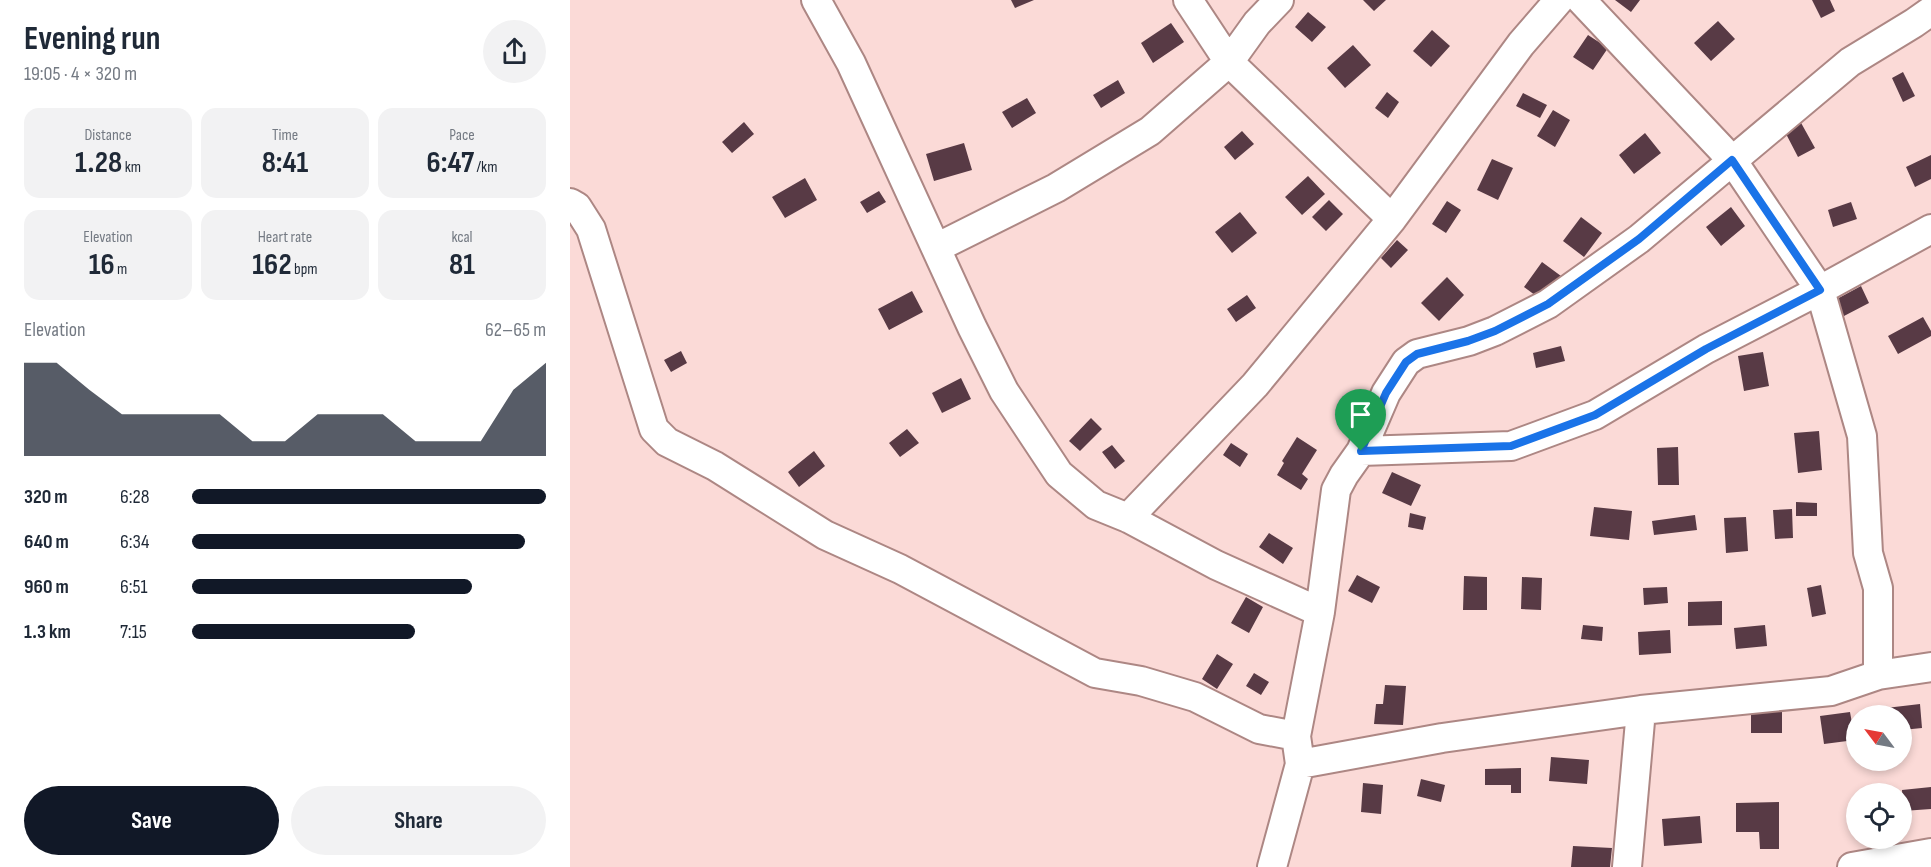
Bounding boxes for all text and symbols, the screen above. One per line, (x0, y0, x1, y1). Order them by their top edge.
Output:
text: Evening run (24, 19, 160, 59)
button: share (483, 20, 546, 83)
text: 19:05 · 4 × 320 m (24, 62, 137, 86)
text: Distance (84, 126, 132, 145)
text: Time (272, 126, 298, 145)
text: Pace (449, 126, 475, 145)
text: 1.28 (75, 145, 122, 181)
text: 8:41 (262, 145, 308, 181)
text: 6:47 (427, 145, 474, 181)
text: km (122, 158, 141, 177)
text: /km (474, 158, 497, 177)
text: Elevation (83, 228, 133, 247)
text: Heart rate (258, 228, 312, 247)
text: kcal (451, 228, 473, 247)
text: 16 (89, 247, 115, 283)
text: 162 (252, 247, 292, 283)
text: 81 (449, 247, 475, 283)
text: m (115, 260, 127, 279)
text: bpm (292, 260, 318, 279)
text: Elevation (24, 318, 86, 342)
text: 62–65 m (485, 318, 546, 342)
pin (1335, 389, 1386, 451)
icon: arrive (1344, 398, 1377, 431)
text: 320 m (24, 485, 68, 509)
text: 6:28 (120, 485, 150, 509)
text: 640 m (24, 530, 69, 554)
text: 6:34 (120, 530, 149, 554)
text: 960 m (24, 575, 69, 599)
text: 6:51 (120, 575, 148, 599)
text: 1.3 km (24, 620, 71, 644)
text: 7:15 (120, 620, 147, 644)
north arrow (1846, 705, 1912, 771)
map controls (1846, 705, 1912, 849)
button: locate (1846, 783, 1912, 849)
button: Save (24, 786, 279, 855)
button: Share (291, 786, 546, 855)

